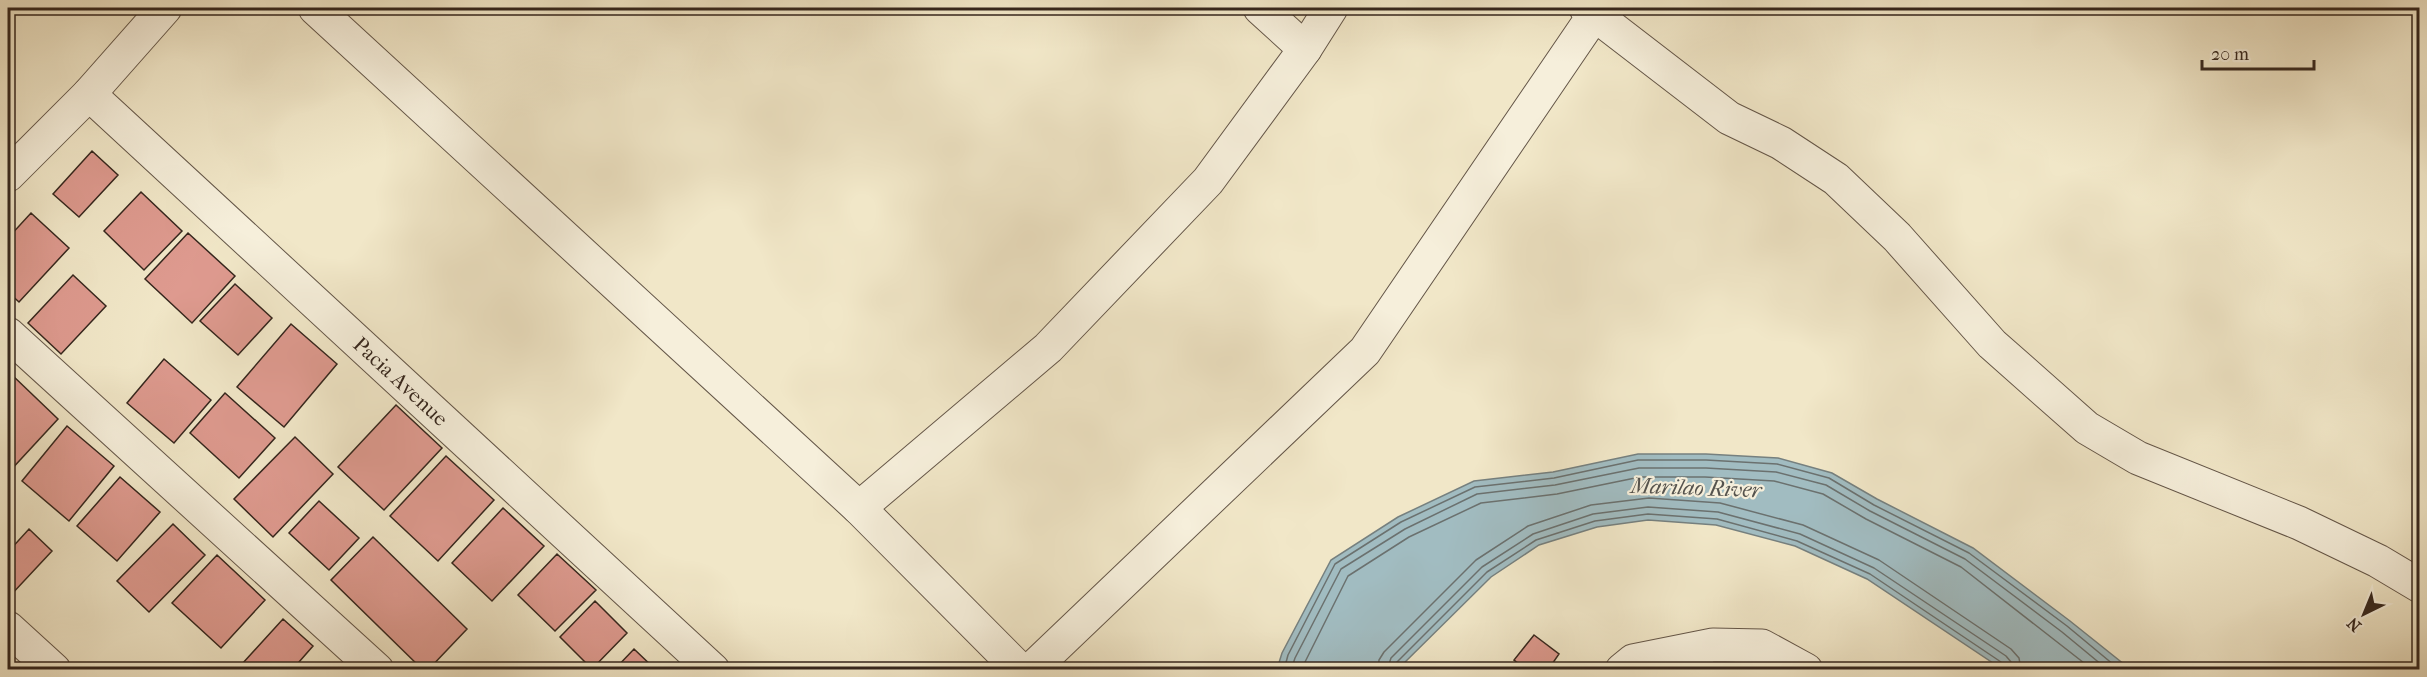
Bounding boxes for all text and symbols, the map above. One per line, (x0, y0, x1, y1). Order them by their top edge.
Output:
scale bar (2202, 33, 2314, 71)
text: 20 m (2211, 44, 2249, 65)
street label: Pacia Avenue (348, 332, 453, 431)
water label: Marilao River (1628, 473, 1764, 503)
north arrow (2334, 584, 2394, 644)
text: N (2343, 613, 2365, 636)

